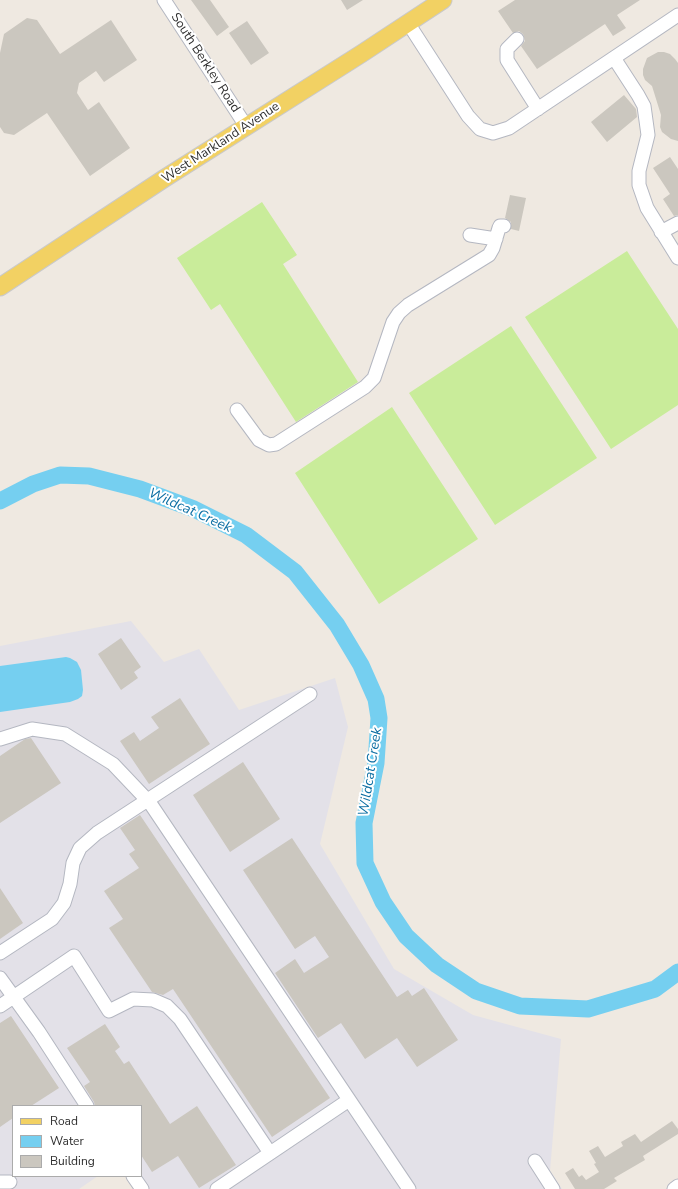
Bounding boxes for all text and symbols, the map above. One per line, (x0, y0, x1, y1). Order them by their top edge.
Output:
street label: South Berkley Road (167, 10, 243, 116)
street label: West Markland Avenue (159, 99, 283, 187)
water label: Wildcat Creek (146, 485, 234, 537)
water label: Wildcat Creek (356, 726, 386, 818)
legend (12, 1105, 142, 1177)
text: Road (50, 1113, 78, 1129)
text: Water (50, 1133, 84, 1149)
text: Building (50, 1153, 95, 1169)

